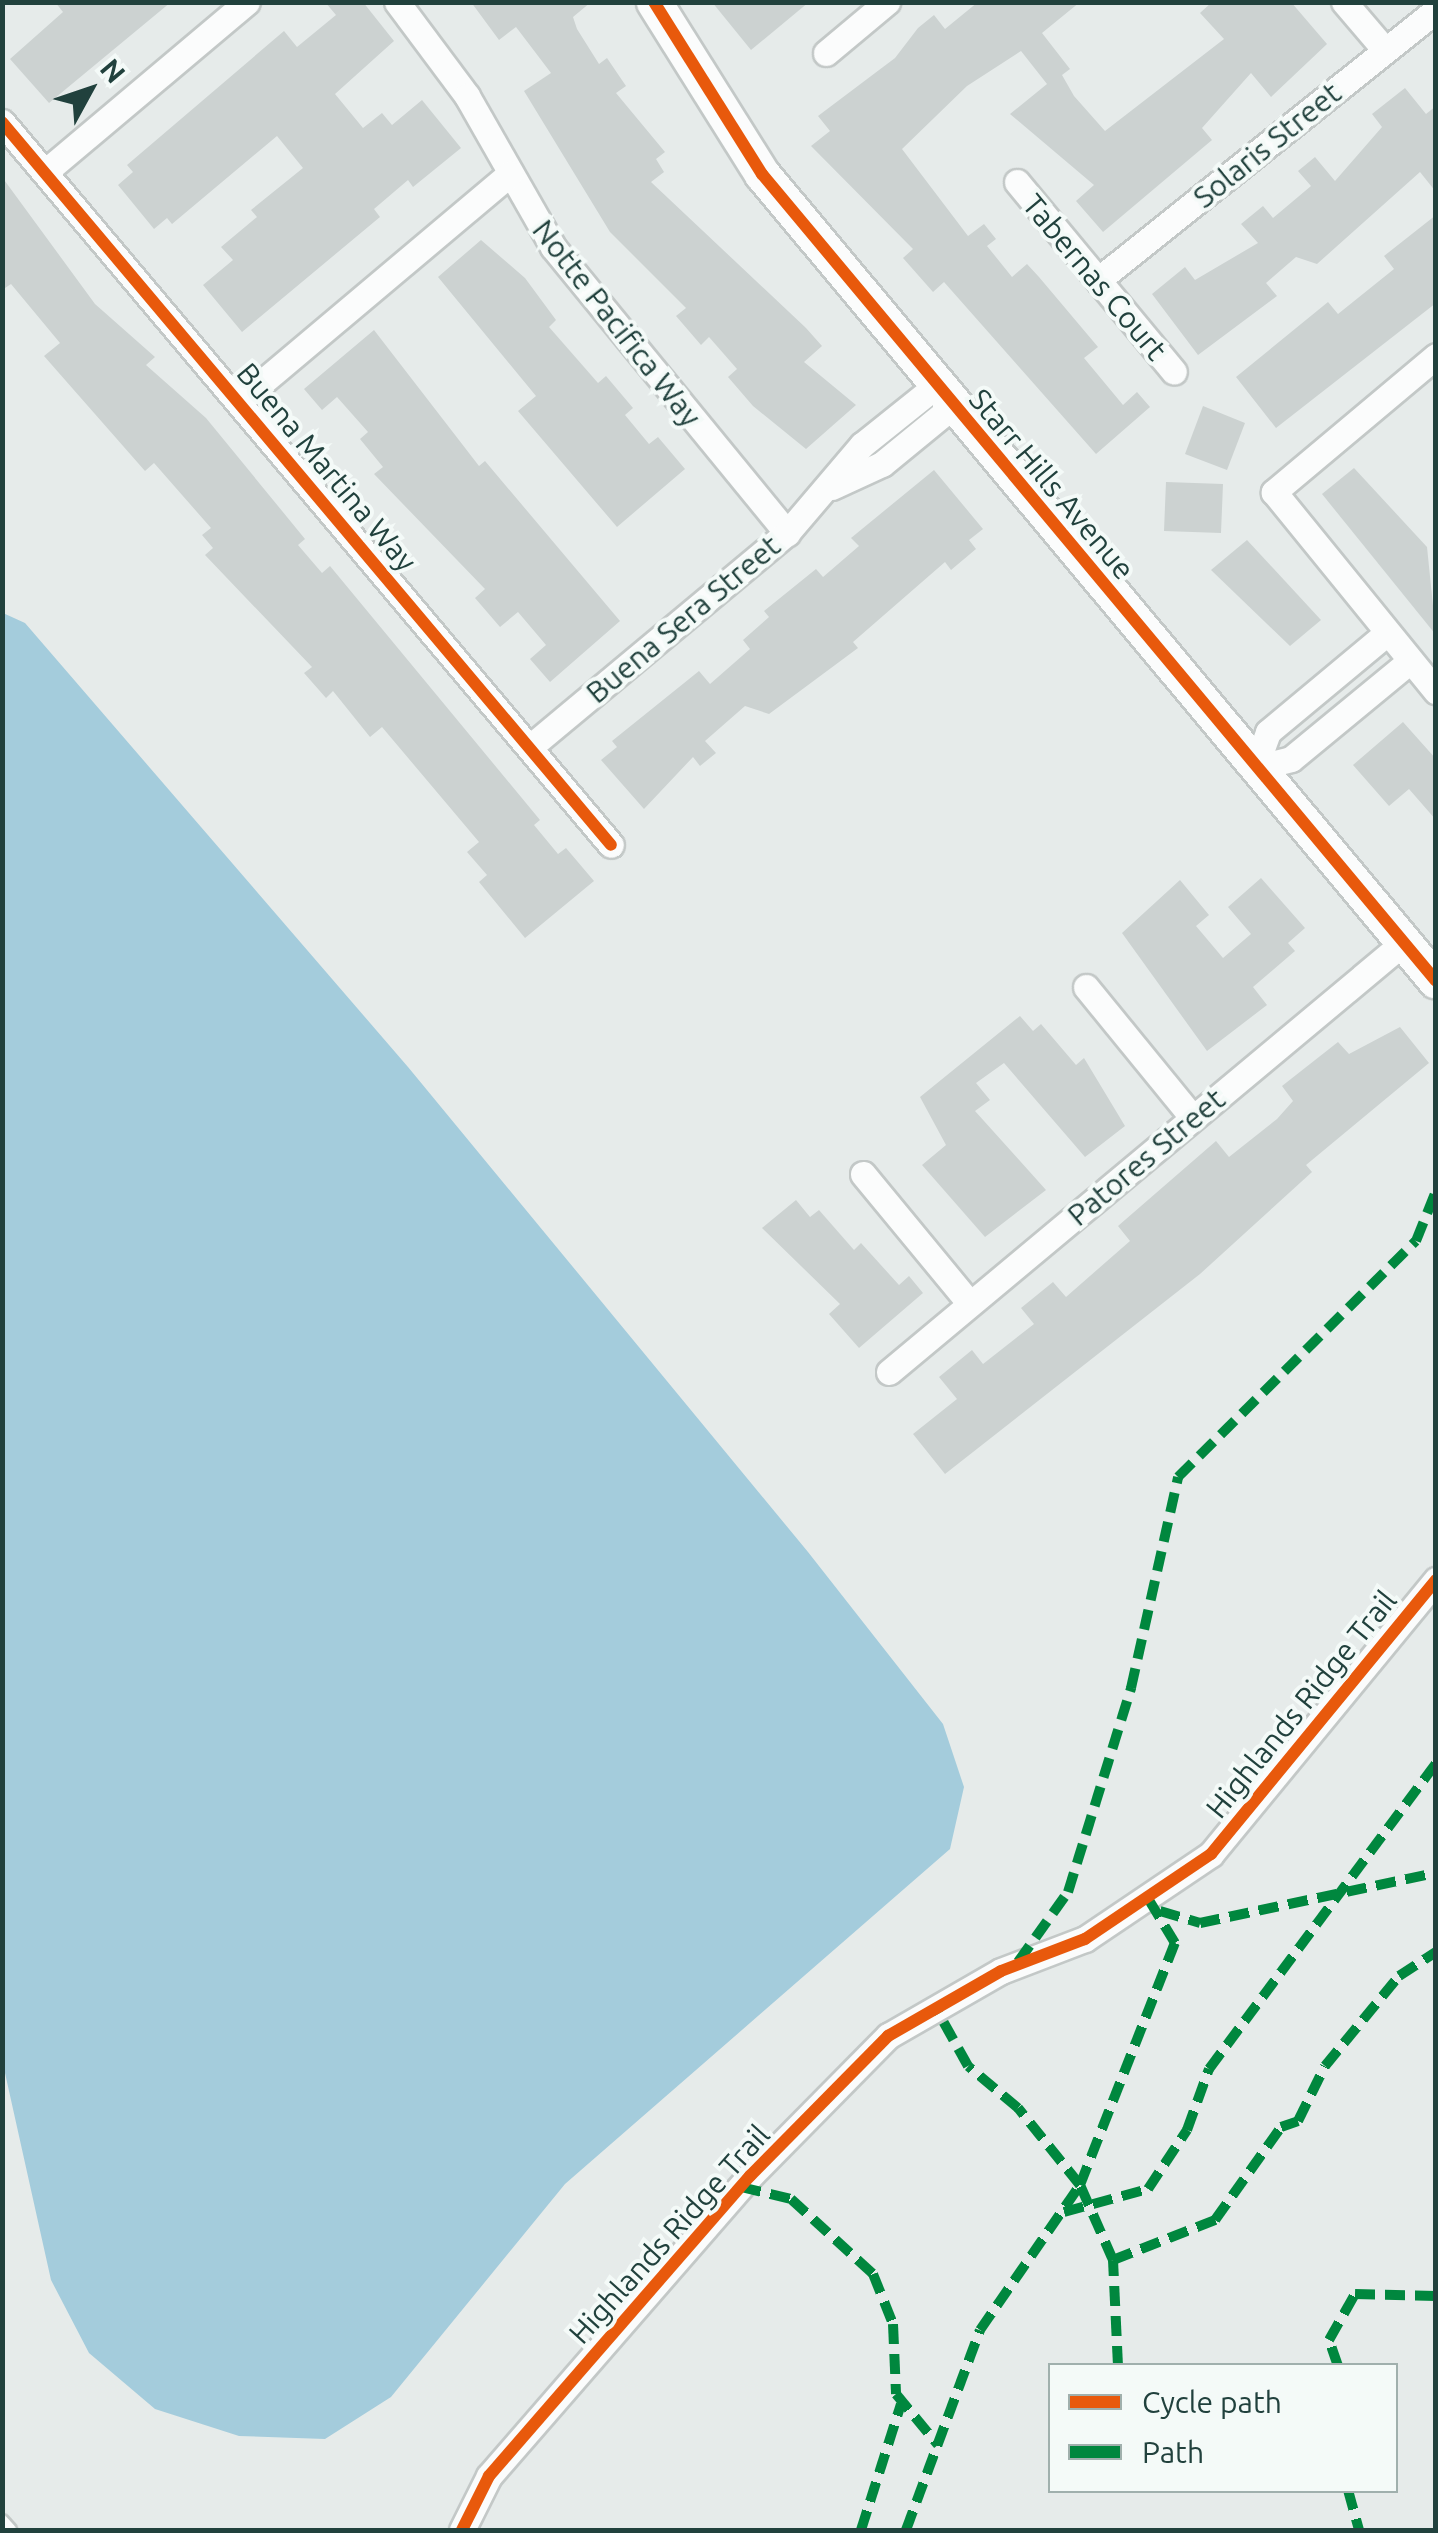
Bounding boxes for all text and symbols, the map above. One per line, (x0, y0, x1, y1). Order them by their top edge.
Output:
north arrow (40, 40, 140, 140)
text: N (95, 52, 132, 88)
street label: Solaris Street (1186, 75, 1348, 215)
street label: Tabernas Court (1015, 187, 1175, 367)
street label: Notte Pacifica Way (525, 213, 709, 433)
street label: Buena Martina Way (229, 356, 425, 578)
street label: Starr Hills Avenue (962, 382, 1142, 586)
street label: Buena Sera Street (579, 527, 787, 711)
street label: Patores Street (1060, 1081, 1232, 1233)
street label: Highlands Ridge Trail (1198, 1583, 1404, 1825)
street label: Highlands Ridge Trail (561, 2117, 777, 2351)
legend (1048, 2363, 1398, 2493)
text: Cycle path (1142, 2385, 1282, 2419)
text: Path (1142, 2435, 1204, 2469)

